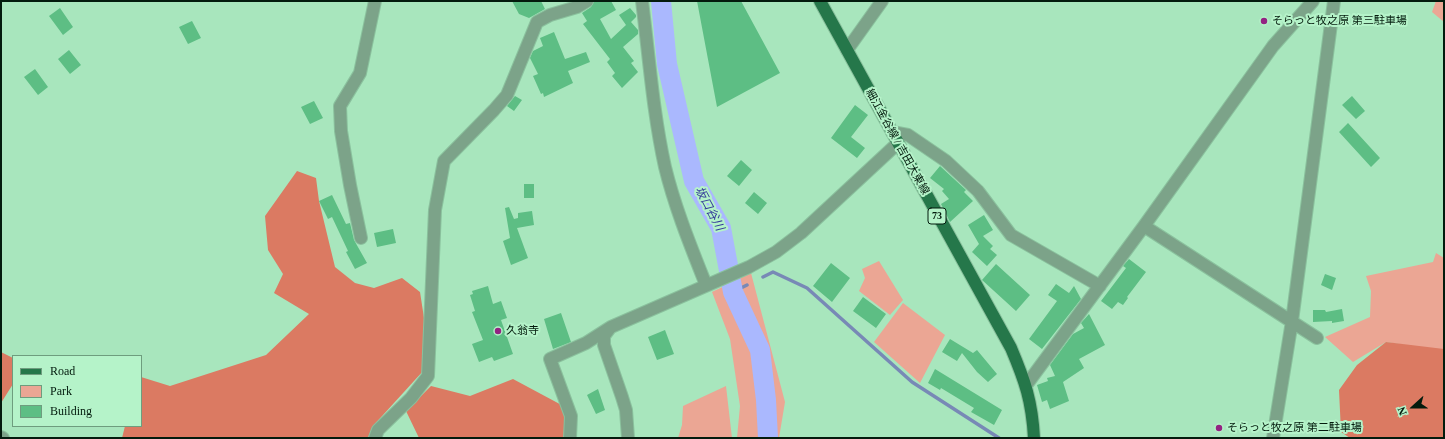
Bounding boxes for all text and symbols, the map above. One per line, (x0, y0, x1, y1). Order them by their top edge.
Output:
place label: そらっと牧之原 第三駐車場 (1272, 14, 1407, 28)
marker: そらっと牧之原 第三駐車場 (1259, 16, 1269, 26)
street label: 細江金谷線 / 吉田大東線 (862, 87, 932, 197)
water label: 坂口谷川 (691, 184, 727, 234)
road number: 73 (928, 208, 946, 224)
place label: 久翁寺 (506, 324, 539, 338)
marker: 久翁寺 (493, 326, 503, 336)
legend (12, 355, 142, 427)
text: Road (50, 364, 75, 378)
text: Park (50, 384, 72, 398)
north arrow (1393, 387, 1433, 427)
text: Building (50, 404, 92, 418)
text: N (1395, 405, 1409, 417)
place label: そらっと牧之原 第二駐車場 (1227, 421, 1362, 435)
marker: そらっと牧之原 第二駐車場 (1214, 423, 1224, 433)

